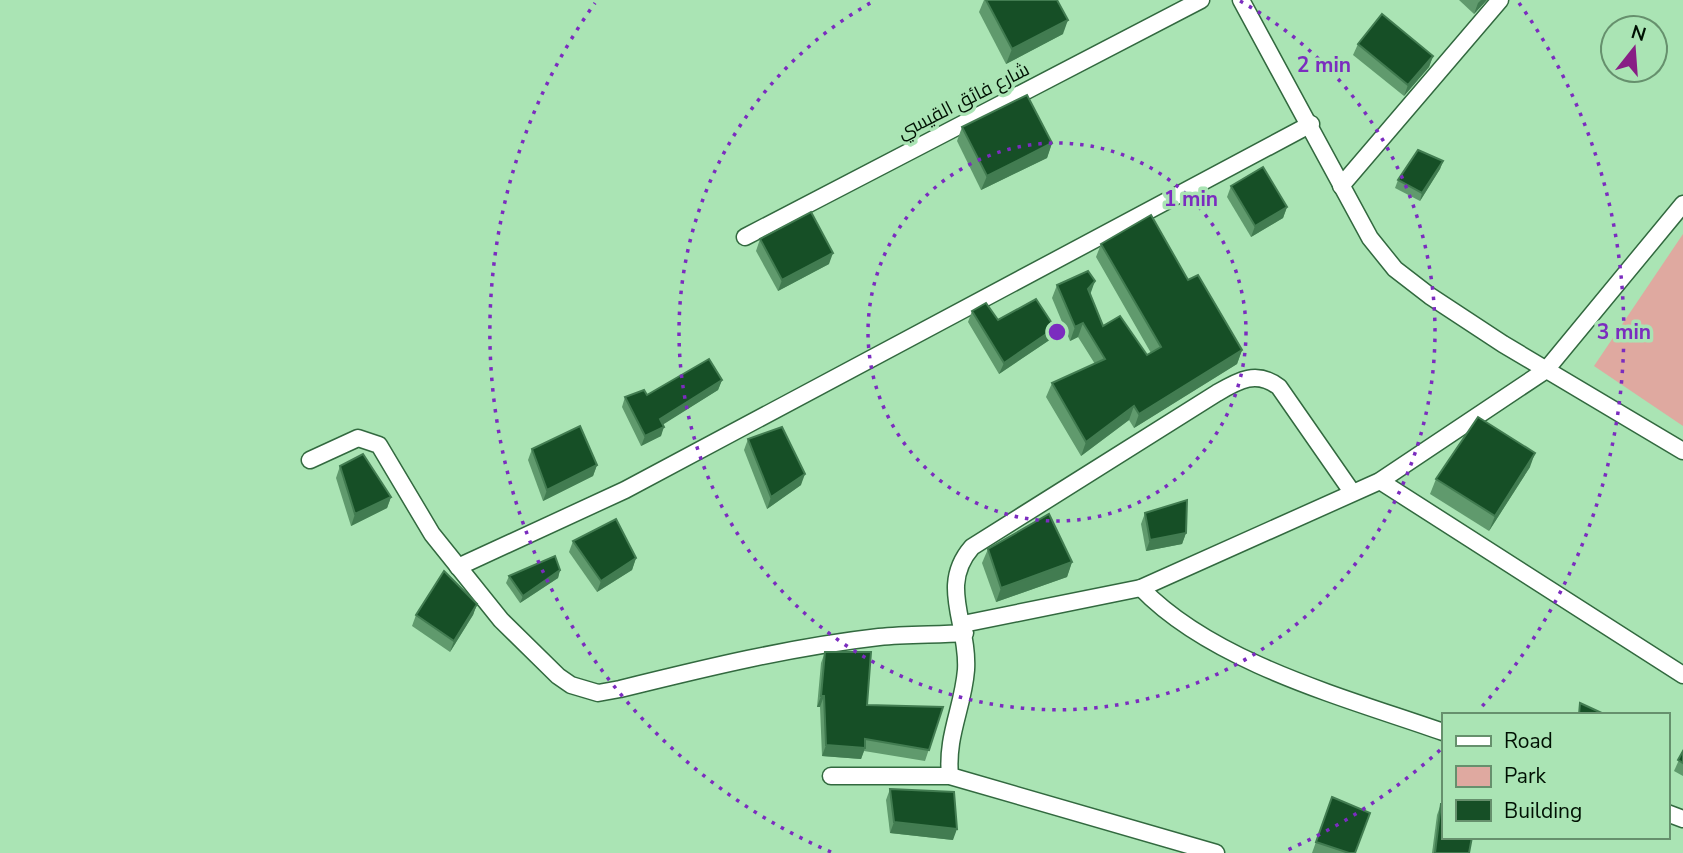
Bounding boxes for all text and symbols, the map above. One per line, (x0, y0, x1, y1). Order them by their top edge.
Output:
north arrow (1599, 14, 1669, 84)
text: N (1628, 19, 1649, 48)
text: 2 min (1297, 51, 1351, 79)
street label: شارع فائق القيسي (893, 56, 1034, 146)
text: 1 min (1164, 185, 1218, 213)
text: 3 min (1597, 318, 1651, 346)
centre of rings (1045, 320, 1069, 344)
legend (1442, 713, 1669, 839)
text: Road (1504, 727, 1553, 755)
text: Park (1504, 762, 1546, 790)
text: Building (1504, 797, 1582, 825)

